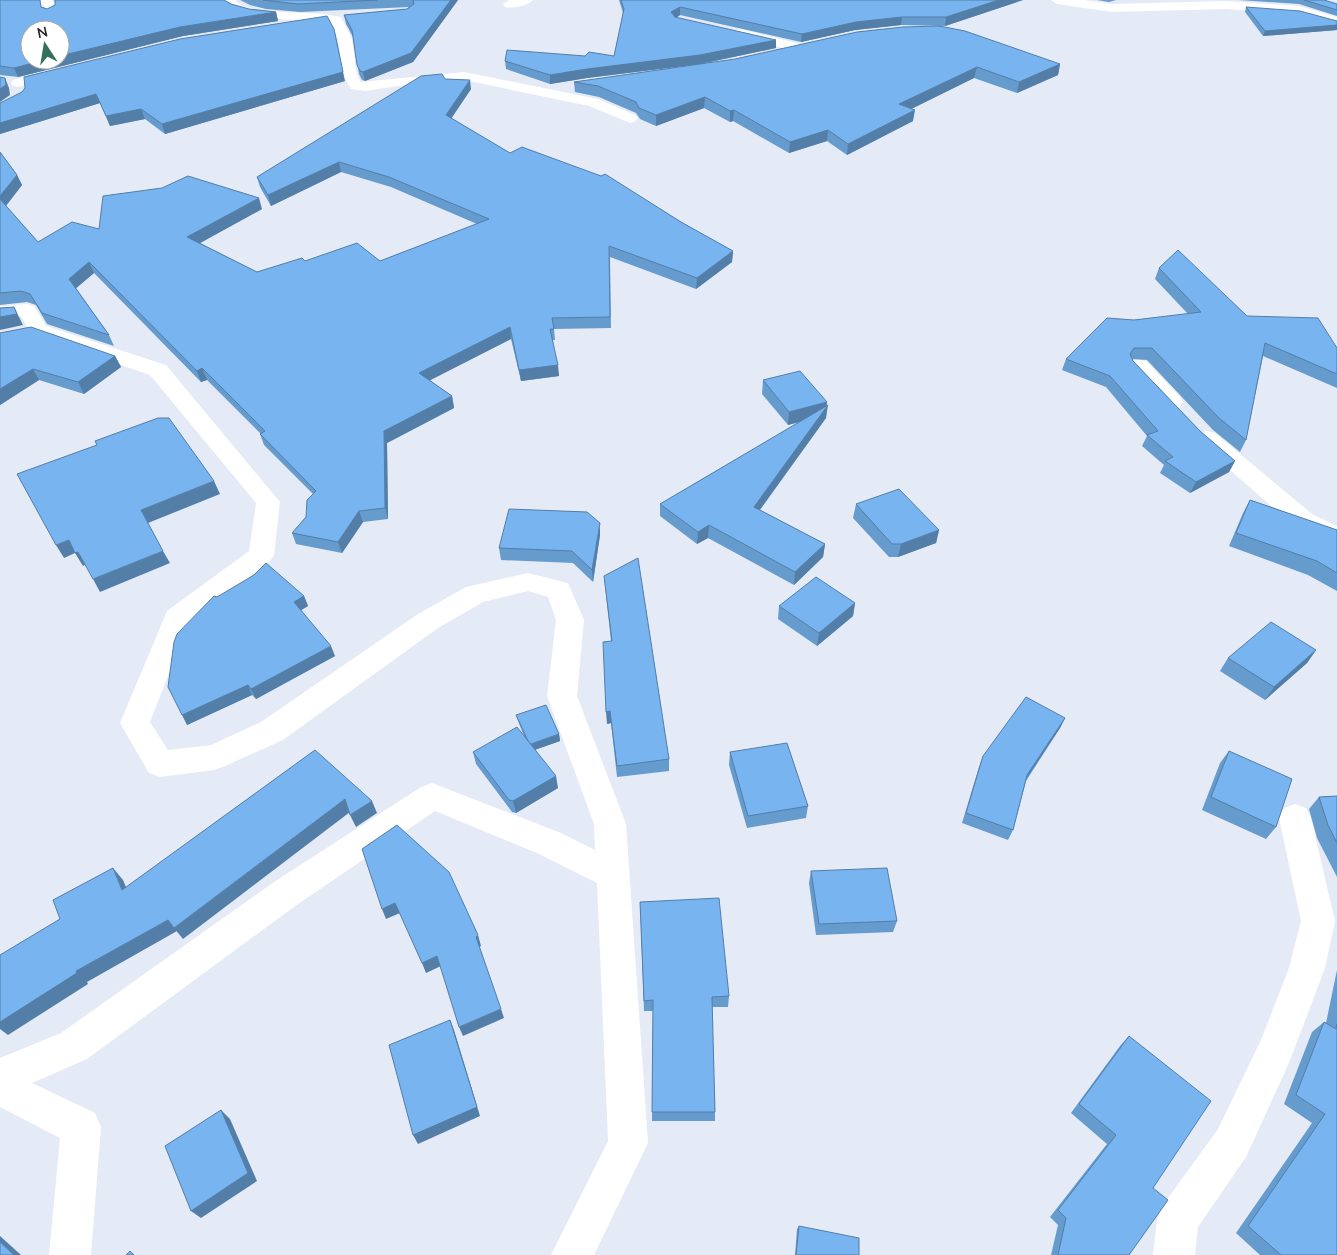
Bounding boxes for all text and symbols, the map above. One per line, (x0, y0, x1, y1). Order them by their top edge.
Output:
north arrow (20, 20, 70, 70)
text: N (35, 22, 50, 43)

